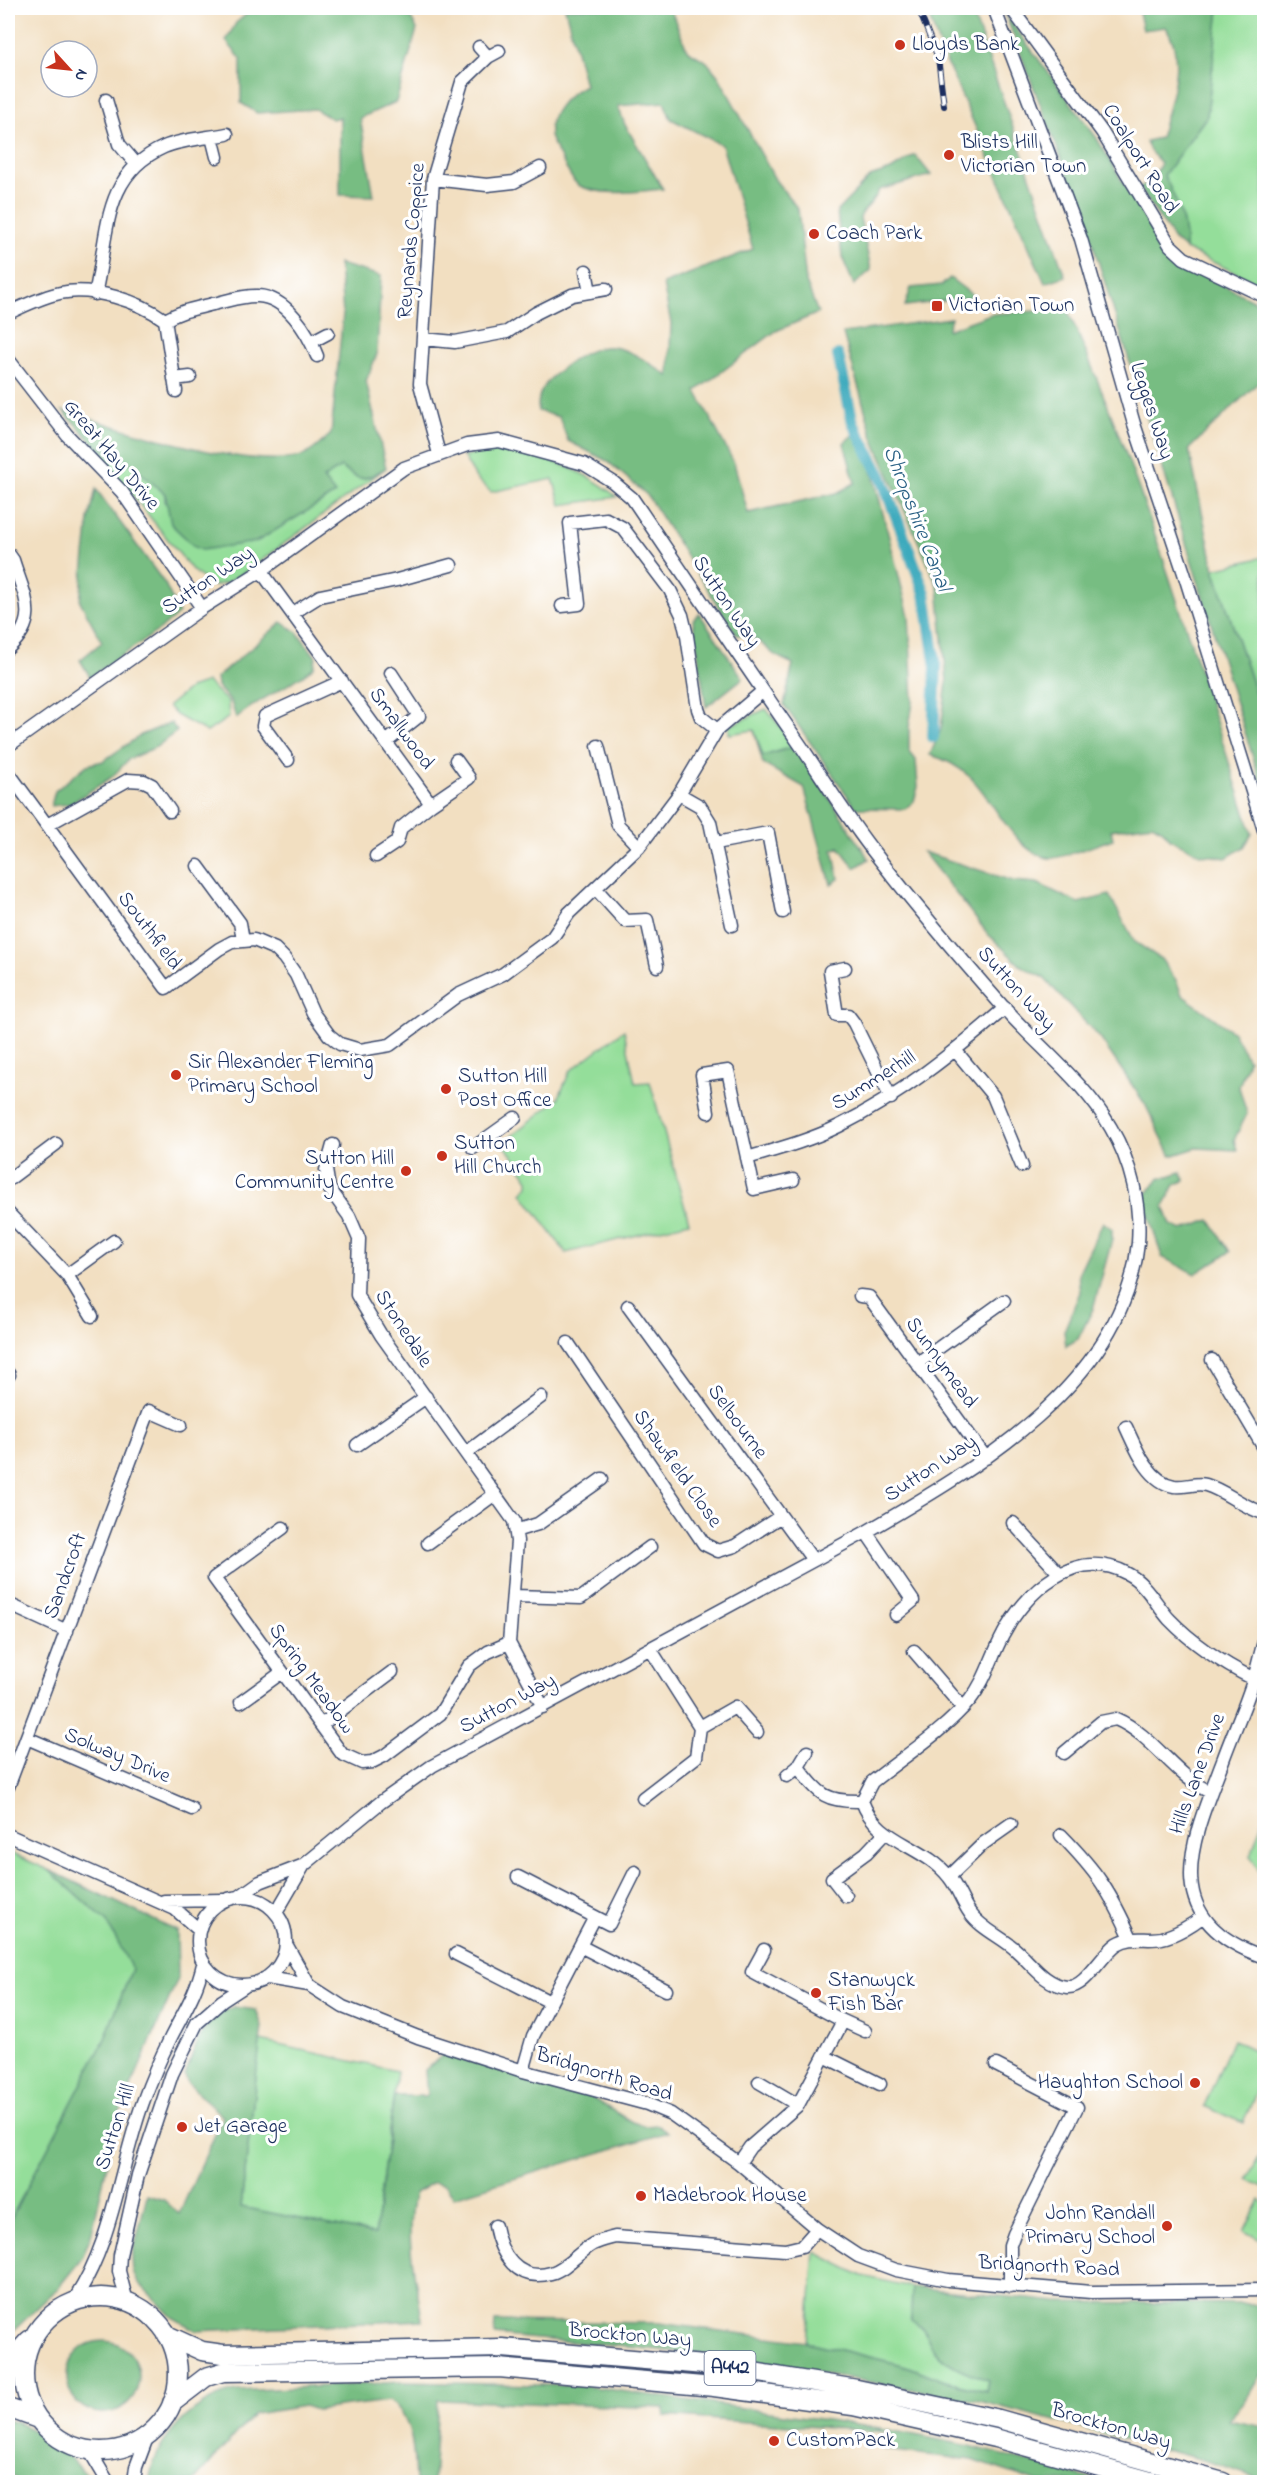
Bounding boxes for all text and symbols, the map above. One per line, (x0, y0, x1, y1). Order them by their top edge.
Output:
place label: Lloyds Bank (912, 30, 1020, 62)
marker: Lloyds Bank (893, 38, 907, 52)
north arrow (39, 39, 99, 99)
text: N (67, 65, 94, 85)
street label: Coalport Road (1094, 98, 1186, 220)
place label: Blists Hill Victorian Town (960, 128, 1086, 182)
marker: Blists Hill Victorian Town (942, 148, 956, 162)
street label: Reynards Coppice (390, 161, 436, 320)
place label: Coach Park (826, 219, 923, 249)
marker: Coach Park (807, 227, 821, 241)
place label: Victorian Town (948, 291, 1074, 321)
marker: Victorian Town (930, 299, 944, 313)
street label: Legges Way (1119, 358, 1181, 464)
street label: Great Hay Drive (54, 393, 167, 519)
water label: Shropshire Canal (874, 442, 959, 598)
street label: Sutton Way (156, 539, 261, 625)
street label: Sutton Way (682, 550, 768, 655)
street label: Smallwood (361, 682, 441, 777)
street label: Southfield (109, 885, 189, 977)
street label: Sutton Way (968, 940, 1062, 1040)
street label: Summerhill (826, 1043, 922, 1119)
place label: Sir Alexander Fleming Primary School (188, 1048, 373, 1104)
place label: Sutton Hill Post Office (458, 1062, 552, 1116)
marker: Sir Alexander Fleming Primary School (169, 1068, 183, 1082)
marker: Sutton Hill Post Office (439, 1082, 453, 1096)
place label: Sutton Hill Church (454, 1129, 542, 1183)
place label: Sutton Hill Community Centre (235, 1144, 395, 1200)
marker: Sutton Hill Church (435, 1149, 449, 1163)
marker: Sutton Hill Community Centre (399, 1164, 413, 1178)
street label: Stonedale (367, 1284, 440, 1374)
street label: Sunnymead (896, 1311, 985, 1416)
street label: Selbourne (699, 1378, 775, 1466)
street label: Shawfield Close (625, 1404, 729, 1535)
street label: Sutton Way (879, 1428, 984, 1512)
street label: Sandcroft (37, 1529, 95, 1623)
street label: Spring Meadow (259, 1617, 361, 1742)
street label: Sutton Way (454, 1666, 562, 1744)
street label: Hills Lane Drive (1162, 1709, 1234, 1839)
street label: Solway Drive (58, 1720, 175, 1794)
place label: Stanwyck Fish Bar (827, 1966, 916, 2020)
marker: Stanwyck Fish Bar (809, 1986, 823, 2000)
street label: Bridgnorth Road (530, 2040, 676, 2112)
place label: Haughton School (1038, 2068, 1183, 2100)
marker: Haughton School (1188, 2076, 1202, 2090)
street label: Sutton Hill (88, 2080, 144, 2174)
place label: Jet Garage (194, 2112, 288, 2144)
marker: Jet Garage (175, 2120, 189, 2134)
place label: Madebrook House (653, 2181, 807, 2211)
marker: Madebrook House (634, 2189, 648, 2203)
place label: John Randall Primary School (1025, 2199, 1155, 2255)
marker: John Randall Primary School (1160, 2219, 1174, 2233)
street label: Bridgnorth Road (976, 2248, 1121, 2288)
street label: Brockton Way (566, 2316, 693, 2358)
road number: A442 (704, 2351, 756, 2385)
street label: Brockton Way (1046, 2395, 1174, 2460)
place label: CustomPack (786, 2426, 896, 2456)
marker: CustomPack (767, 2434, 781, 2448)

